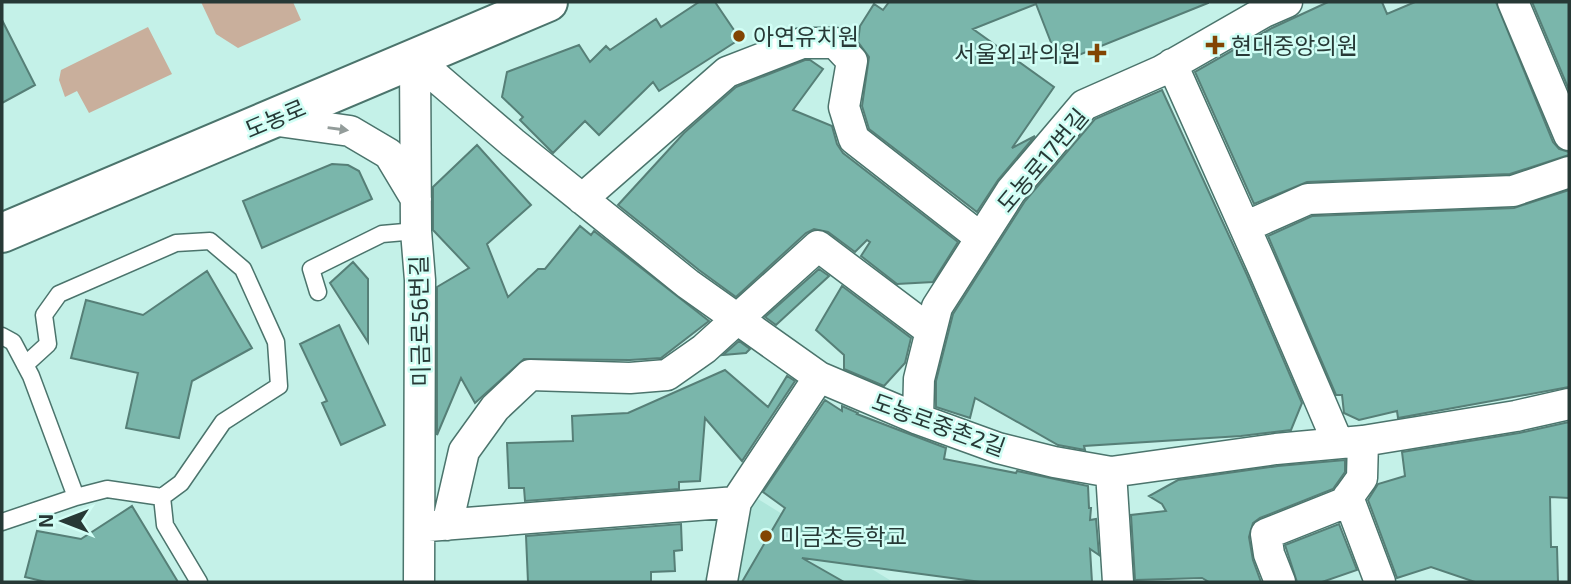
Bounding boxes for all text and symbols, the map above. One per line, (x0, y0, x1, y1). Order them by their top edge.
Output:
place label: 아연유치원 (753, 22, 859, 50)
marker: 아연유치원 (731, 28, 747, 44)
place label: 현대중앙의원 (1231, 31, 1358, 59)
marker: 현대중앙의원 (1205, 35, 1225, 55)
place label: 서울외과의원 (954, 39, 1081, 67)
marker: 서울외과의원 (1087, 43, 1107, 63)
street label: 도농로 (240, 93, 310, 143)
street label: 도농로17번길 (991, 102, 1093, 218)
one-way arrow (327, 124, 349, 135)
street label: 미금로56번길 (404, 255, 434, 387)
street label: 도농로중촌2길 (868, 387, 1010, 461)
north arrow (28, 486, 98, 556)
text: N (34, 514, 57, 528)
place label: 미금초등학교 (780, 522, 907, 550)
marker: 미금초등학교 (758, 528, 774, 544)

